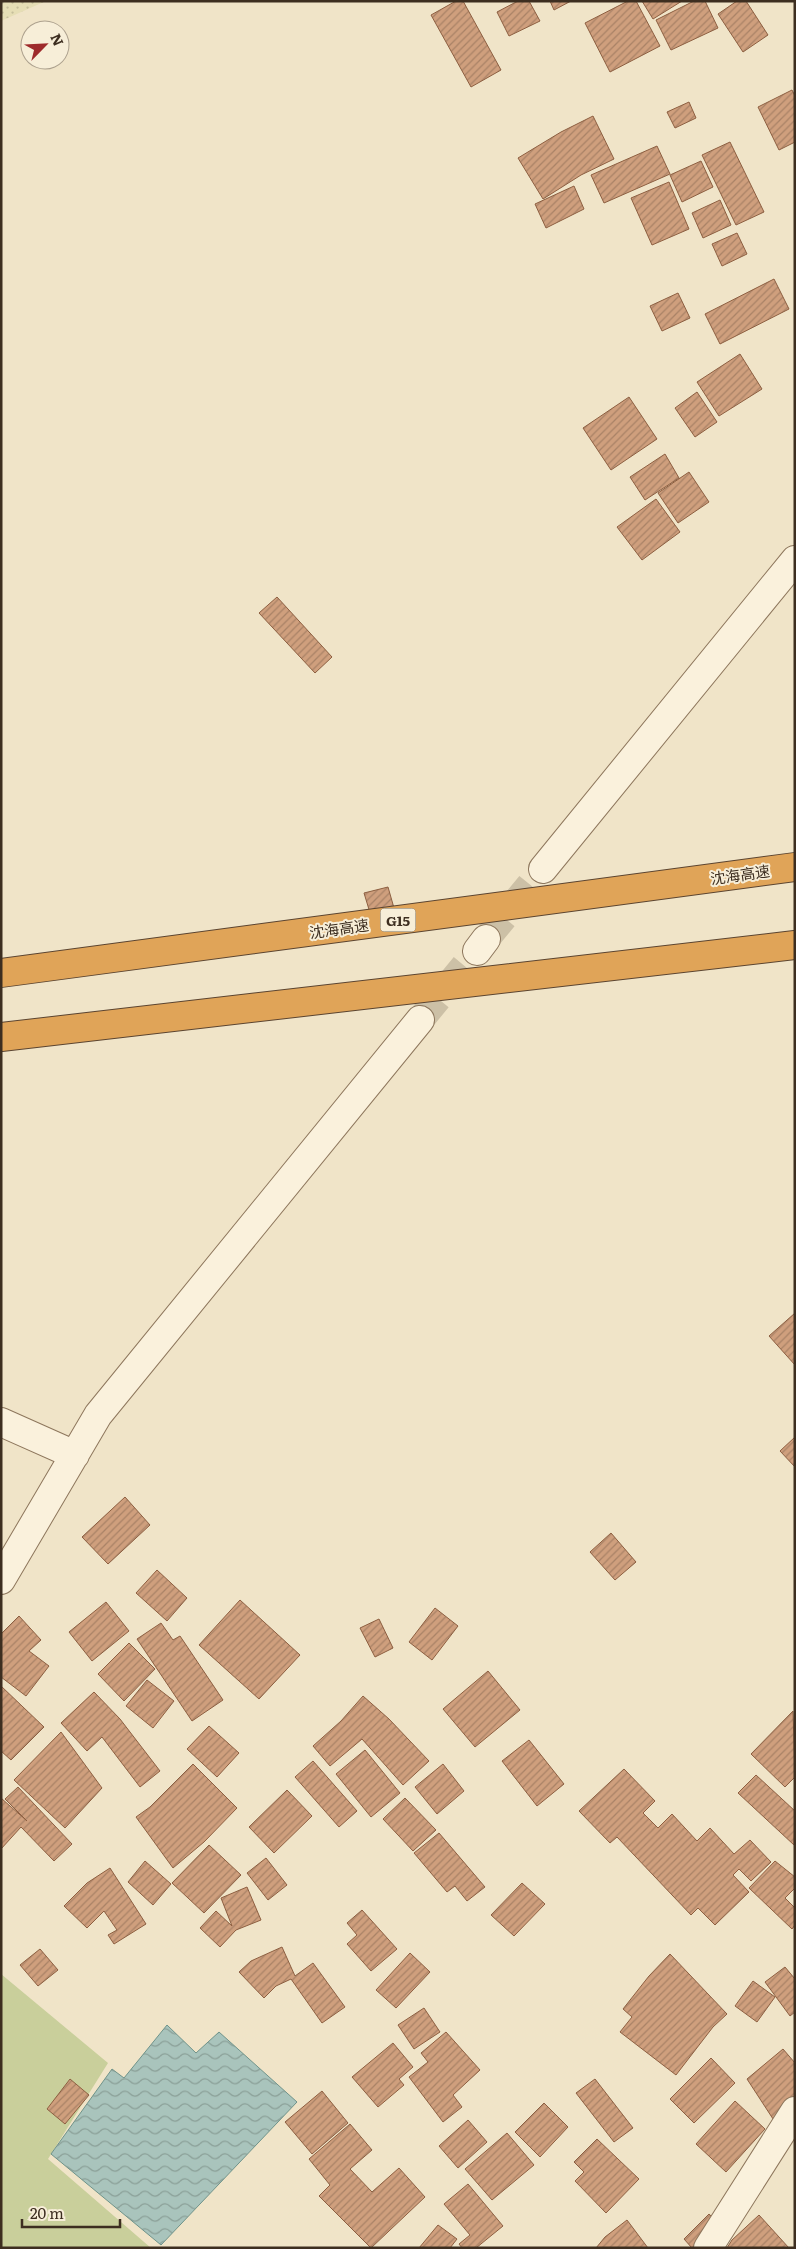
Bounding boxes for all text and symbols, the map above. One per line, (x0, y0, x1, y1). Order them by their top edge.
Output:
north arrow (20, 20, 70, 70)
text: N (46, 30, 69, 49)
street label: 沈海高速 (709, 858, 771, 890)
road number: G15 (380, 908, 416, 932)
street label: 沈海高速 (308, 912, 370, 944)
scale bar (22, 2196, 120, 2228)
text: 20 m (30, 2201, 64, 2224)

